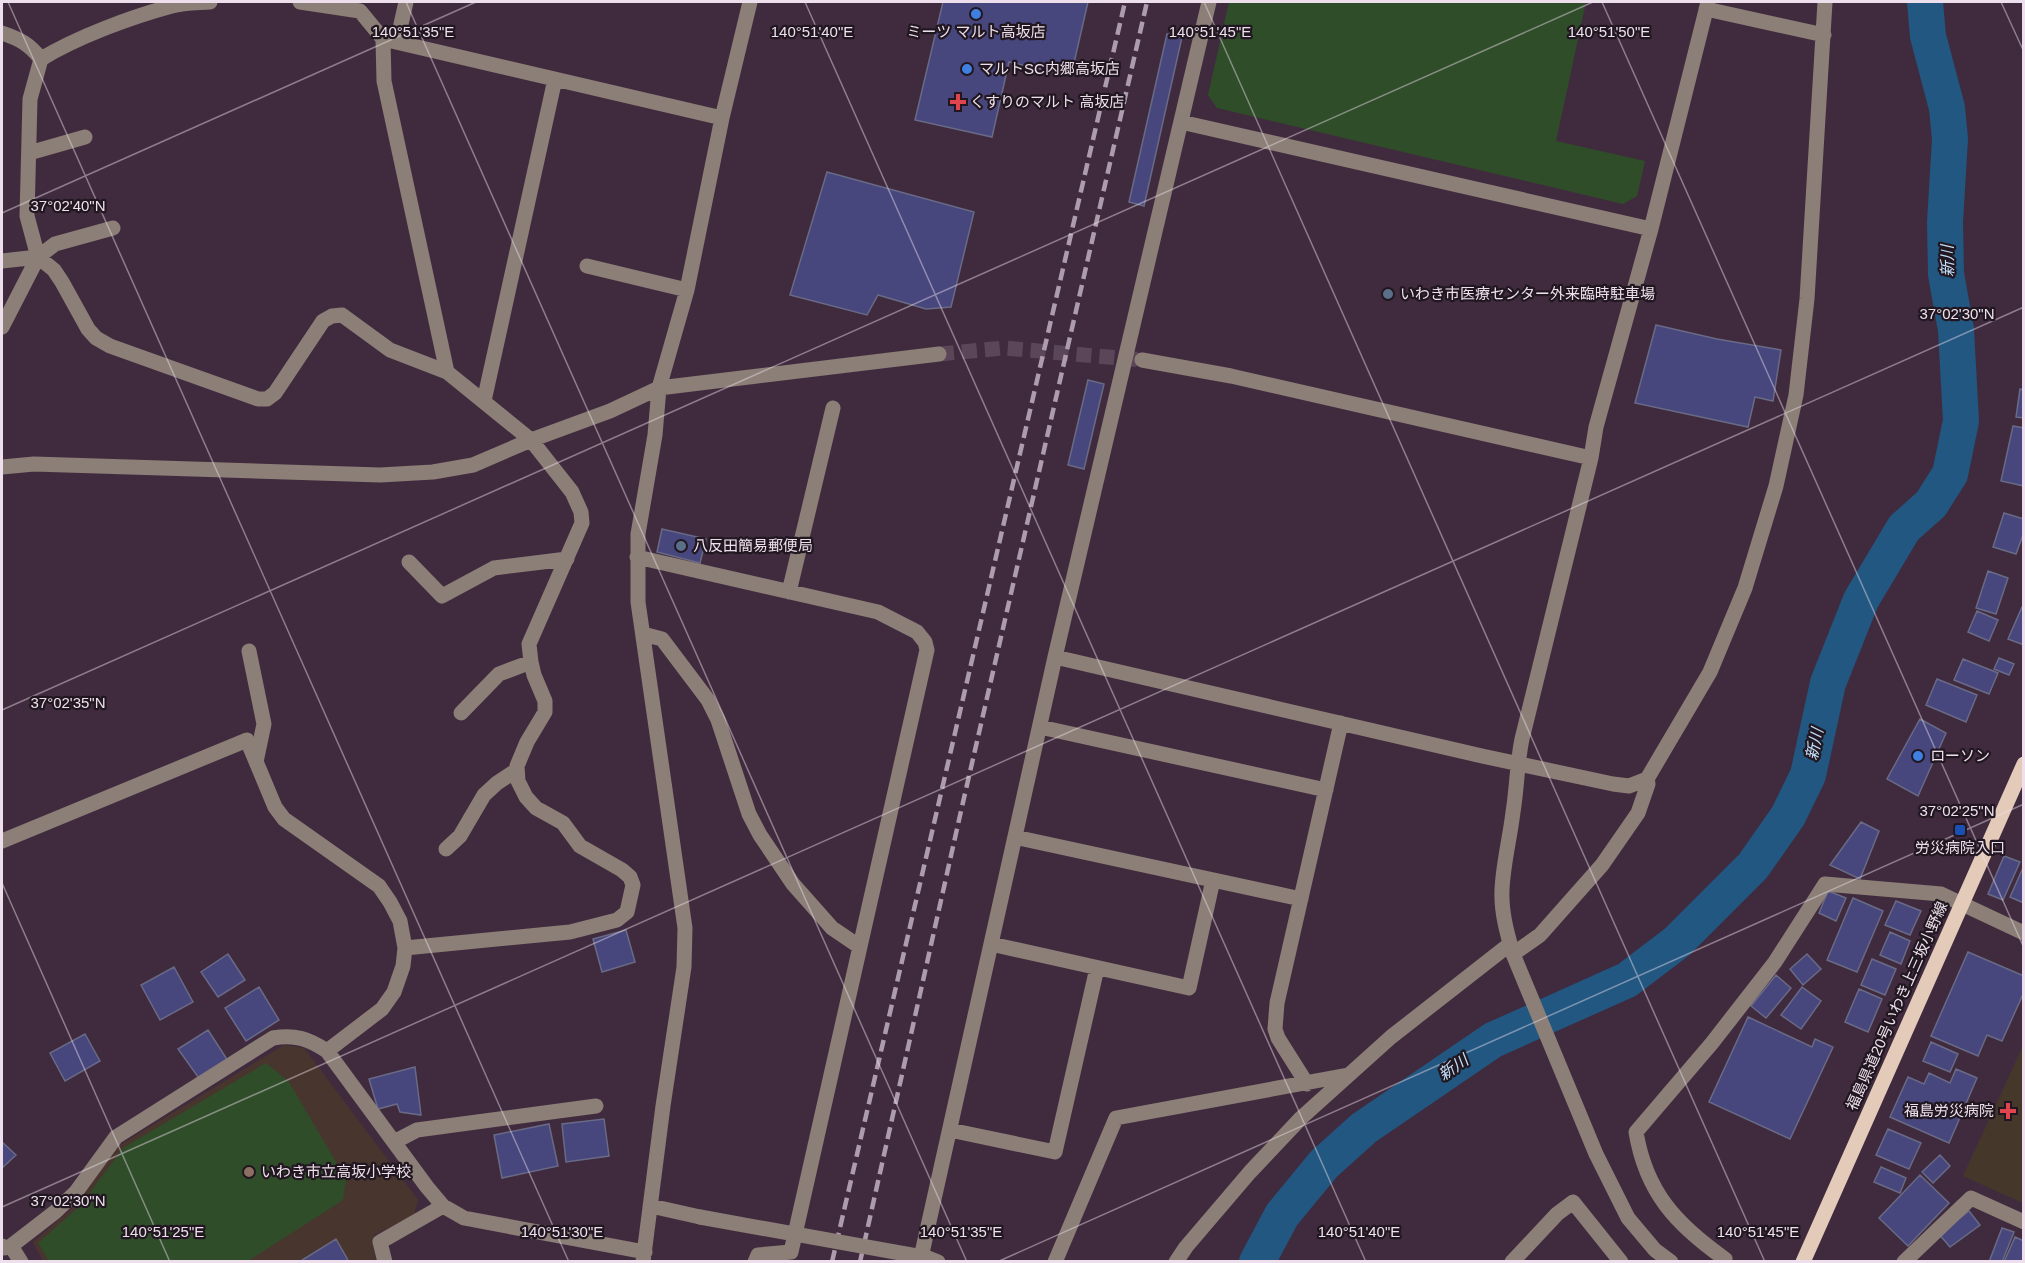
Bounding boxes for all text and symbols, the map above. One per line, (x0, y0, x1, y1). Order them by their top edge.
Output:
marker: ミーツ マルト高坂店 (969, 7, 983, 21)
text: 140°51'35"E (372, 23, 454, 40)
text: 140°51'40"E (771, 23, 853, 40)
place label: ミーツ マルト高坂店 (907, 23, 1045, 40)
text: 140°51'45"E (1169, 23, 1251, 40)
text: 140°51'50"E (1568, 23, 1650, 40)
place label: マルトSC内郷高坂店 (979, 60, 1120, 77)
marker: マルトSC内郷高坂店 (960, 62, 974, 76)
place label: くすりのマルト 高坂店 (970, 93, 1124, 110)
marker: くすりのマルト 高坂店 (951, 95, 965, 109)
text: 37°02'40"N (30, 197, 106, 214)
water label: 新川 (1939, 243, 1956, 277)
place label: いわき市医療センター外来臨時駐車場 (1400, 285, 1655, 302)
marker: いわき市医療センター外来臨時駐車場 (1381, 287, 1395, 301)
text: 37°02'30"N (1919, 305, 1995, 322)
place label: 八反田簡易郵便局 (693, 537, 813, 554)
marker: 八反田簡易郵便局 (674, 539, 688, 553)
text: 37°02'35"N (30, 694, 106, 711)
water label: 新川 (1803, 725, 1827, 762)
place label: ローソン (1930, 747, 1990, 764)
marker: ローソン (1911, 749, 1925, 763)
text: 37°02'25"N (1919, 802, 1995, 819)
marker: 労災病院入口 (1953, 823, 1967, 837)
place label: 労災病院入口 (1915, 839, 2005, 856)
street label: 福島県道20号いわき上三坂小野線 (1843, 899, 1950, 1113)
water label: 新川 (1435, 1050, 1473, 1084)
place label: 福島労災病院 (1904, 1102, 1994, 1119)
marker: 福島労災病院 (1999, 1102, 2017, 1120)
place label: いわき市立高坂小学校 (261, 1163, 411, 1180)
marker: いわき市立高坂小学校 (242, 1165, 256, 1179)
text: 37°02'30"N (30, 1192, 106, 1209)
text: 140°51'25"E (122, 1223, 204, 1240)
text: 140°51'30"E (521, 1223, 603, 1240)
text: 140°51'35"E (920, 1223, 1002, 1240)
text: 140°51'40"E (1318, 1223, 1400, 1240)
text: 140°51'45"E (1717, 1223, 1799, 1240)

